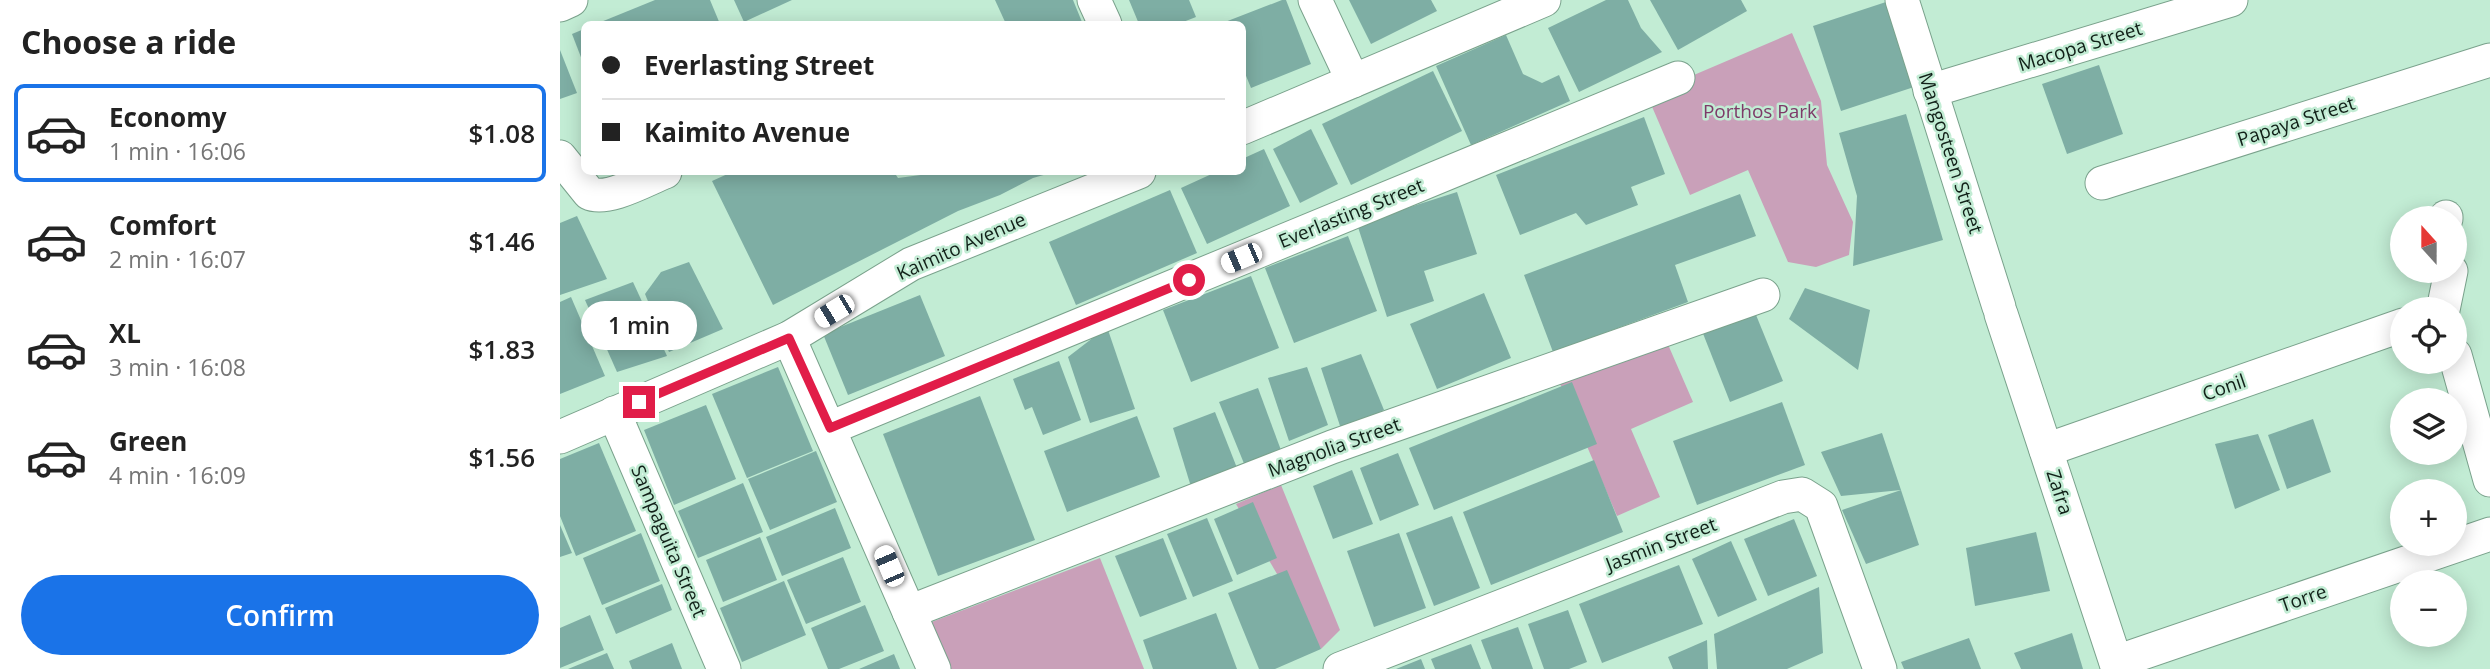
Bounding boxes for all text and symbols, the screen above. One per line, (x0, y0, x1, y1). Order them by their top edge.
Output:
street label: Macopa Street (2015, 15, 2145, 77)
text: Choose a ride (21, 20, 236, 63)
text: Everlasting Street (644, 47, 874, 83)
street label: Mangosteen Street (1913, 69, 1989, 237)
street label: Papaya Street (2234, 90, 2358, 152)
park label: Porthos Park (1703, 98, 1817, 124)
text: Economy (109, 99, 227, 135)
icon: car (25, 102, 88, 165)
text: Kaimito Avenue (644, 114, 850, 150)
text: $1.08 (468, 115, 535, 151)
text: 1 min · 16:06 (109, 135, 246, 167)
street label: Everlasting Street (1275, 172, 1428, 254)
street label: Kaimito Avenue (892, 206, 1030, 286)
north arrow (2390, 206, 2468, 284)
map controls (2390, 206, 2467, 647)
text: Comfort (109, 207, 216, 243)
icon: car (25, 210, 88, 273)
text: $1.46 (468, 223, 535, 259)
car (1218, 240, 1265, 276)
text: 2 min · 16:07 (109, 243, 246, 275)
route start (1173, 264, 1205, 296)
car (811, 291, 858, 331)
button: locate (2390, 297, 2467, 374)
callout: 1 min (581, 300, 697, 350)
text: 1 min (608, 309, 670, 341)
text: XL (109, 315, 141, 351)
icon: car (25, 318, 88, 381)
text: $1.83 (468, 331, 535, 367)
text: 3 min · 16:08 (109, 351, 246, 383)
street label: Conil (2199, 367, 2249, 407)
route end (623, 386, 655, 418)
button: layers (2390, 388, 2467, 465)
street label: Magnolia Street (1264, 411, 1404, 483)
text: Green (109, 423, 187, 459)
icon: car (25, 426, 88, 489)
text: $1.56 (468, 439, 535, 475)
text: 4 min · 16:09 (109, 459, 246, 491)
street label: Sampaguita Street (625, 461, 713, 621)
street label: Zafra (2041, 466, 2079, 518)
button: + (2390, 479, 2467, 556)
street label: Jasmin Street (1600, 511, 1720, 578)
car (872, 543, 907, 589)
button: − (2390, 570, 2467, 647)
button: Confirm (21, 575, 539, 655)
street label: Torre (2276, 578, 2330, 618)

